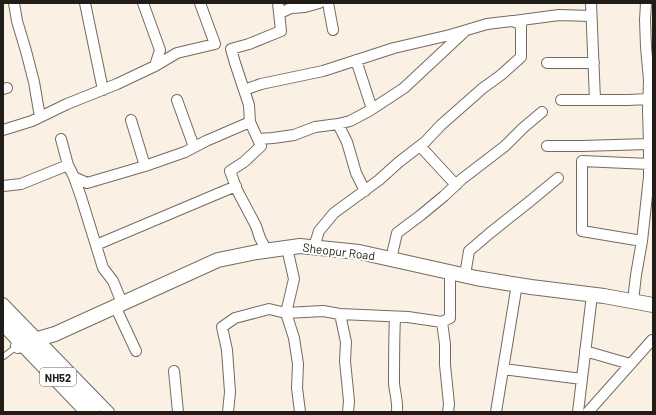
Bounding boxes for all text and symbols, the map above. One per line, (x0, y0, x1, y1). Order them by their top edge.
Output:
street label: Sheopur Road (302, 240, 376, 262)
road number: NH52 (40, 368, 76, 386)

